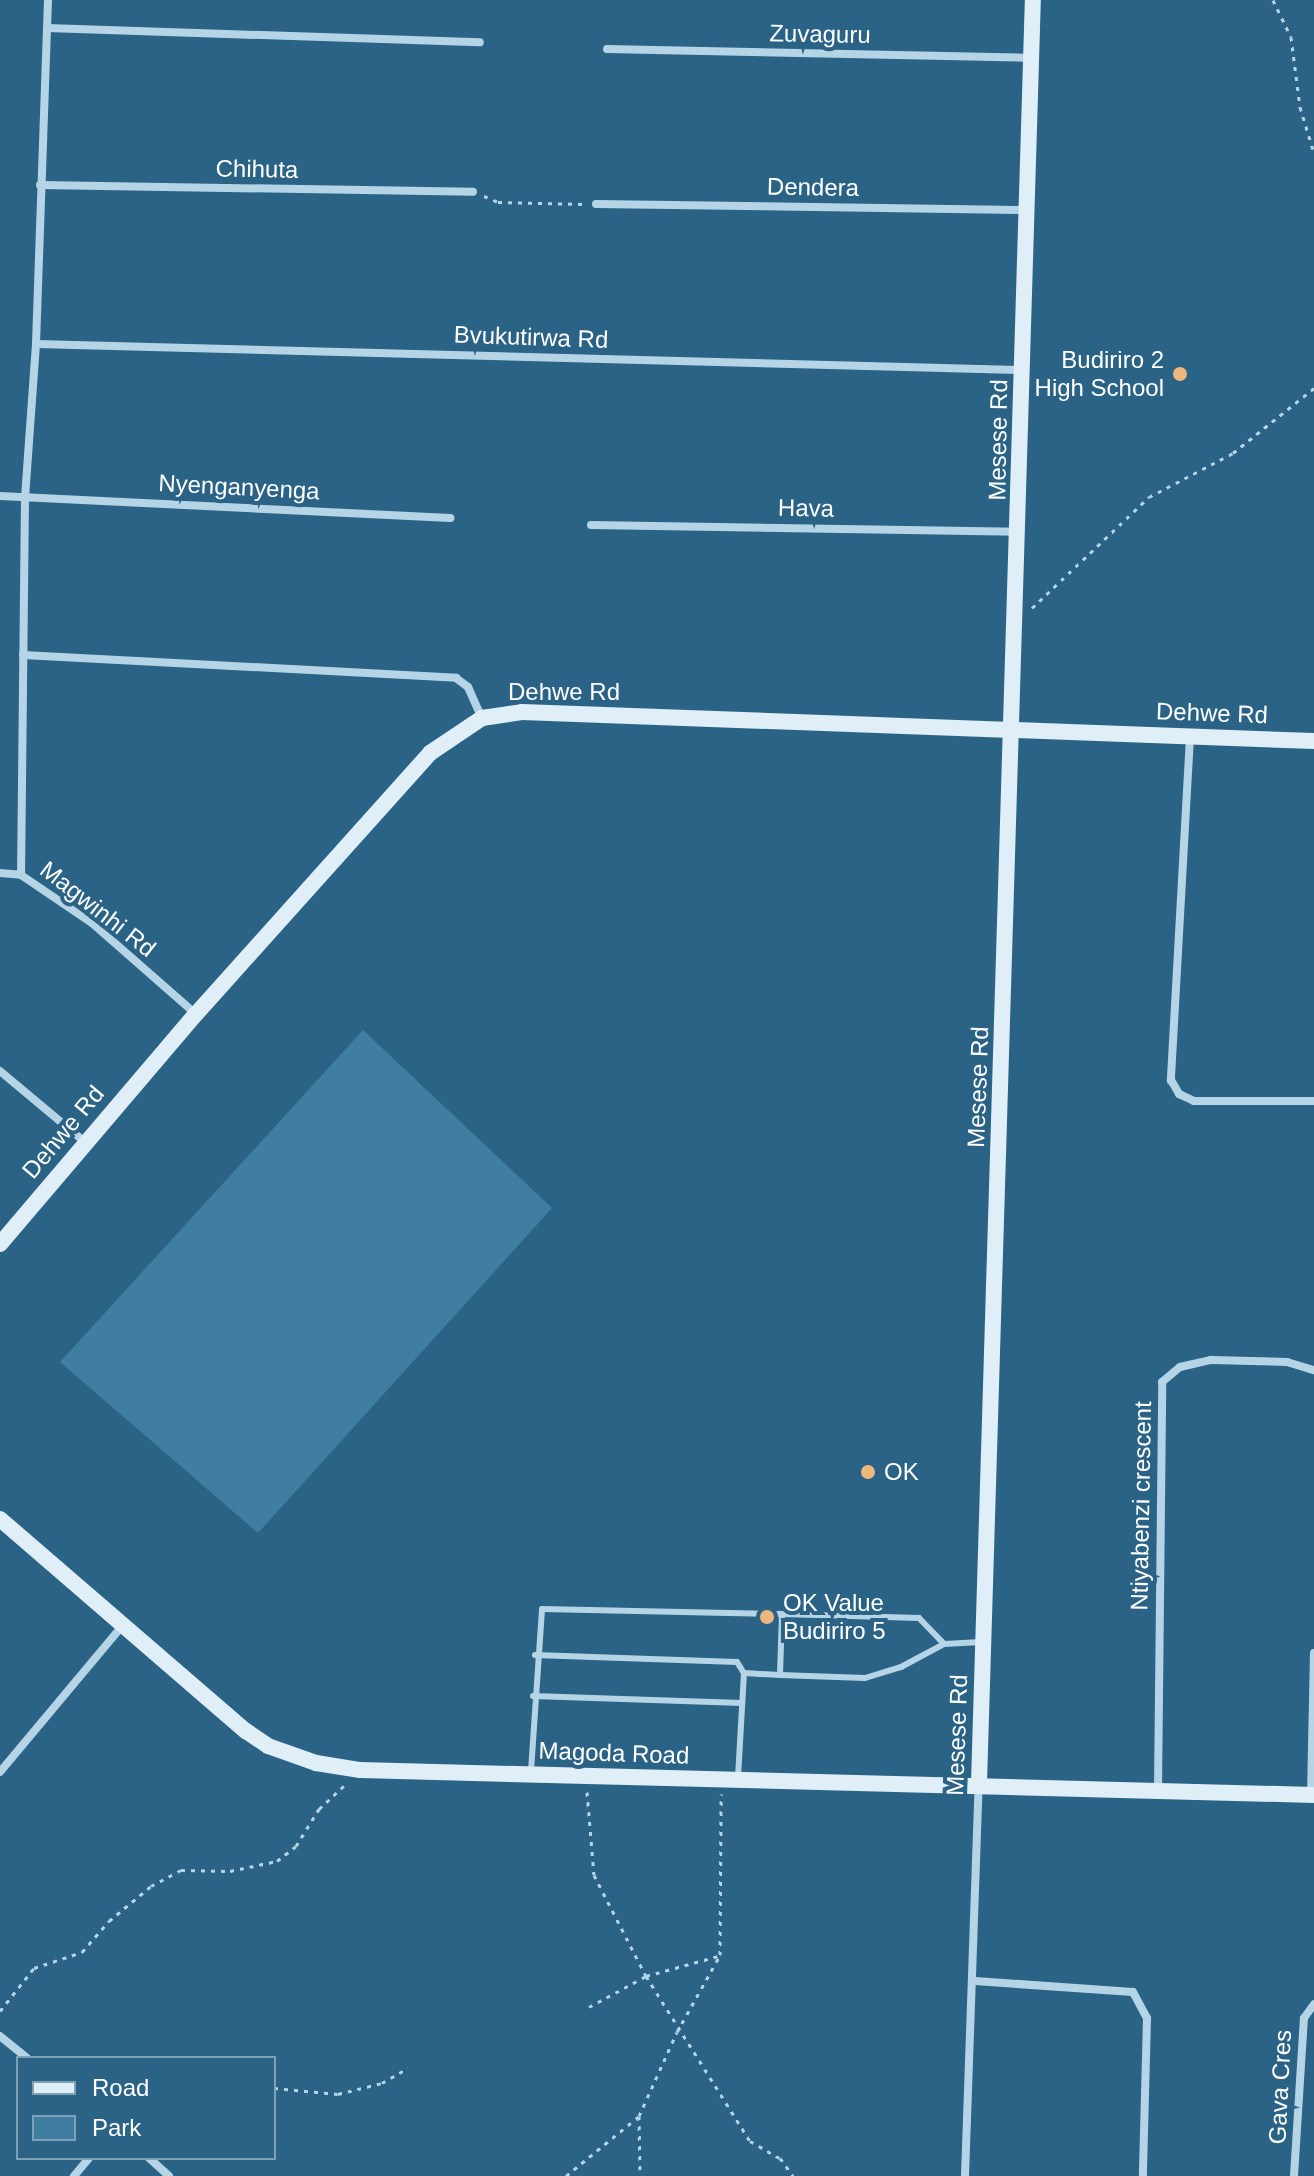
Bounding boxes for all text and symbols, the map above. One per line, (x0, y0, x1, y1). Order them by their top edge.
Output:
street label: Zuvaguru (769, 19, 871, 49)
street label: Chihuta (215, 154, 299, 184)
street label: Dendera (767, 172, 859, 202)
street label: Bvukutirwa Rd (453, 320, 609, 354)
place label: Budiriro 2 High School (1035, 346, 1164, 402)
marker: Budiriro 2 High School (1171, 365, 1189, 383)
street label: Mesese Rd (983, 379, 1013, 501)
street label: Nyenganyenga (158, 468, 320, 506)
street label: Hava (778, 493, 834, 523)
street label: Dehwe Rd (508, 678, 620, 706)
street label: Dehwe Rd (1156, 697, 1268, 729)
street label: Magwinhi Rd (34, 855, 162, 963)
street label: Mesese Rd (961, 1026, 995, 1148)
street label: Dehwe Rd (16, 1080, 110, 1184)
street label: Ntiyabenzi crescent (1125, 1401, 1157, 1611)
place label: OK (884, 1458, 919, 1486)
marker: OK (859, 1463, 877, 1481)
place label: OK Value Budiriro 5 (783, 1589, 886, 1645)
marker: OK Value Budiriro 5 (758, 1608, 776, 1626)
street label: Mesese Rd (940, 1674, 974, 1796)
street label: Magoda Road (538, 1736, 690, 1770)
street label: Gava Cres (1263, 2029, 1297, 2145)
legend (16, 2056, 276, 2160)
text: Road (92, 2074, 149, 2101)
text: Park (92, 2114, 141, 2141)

